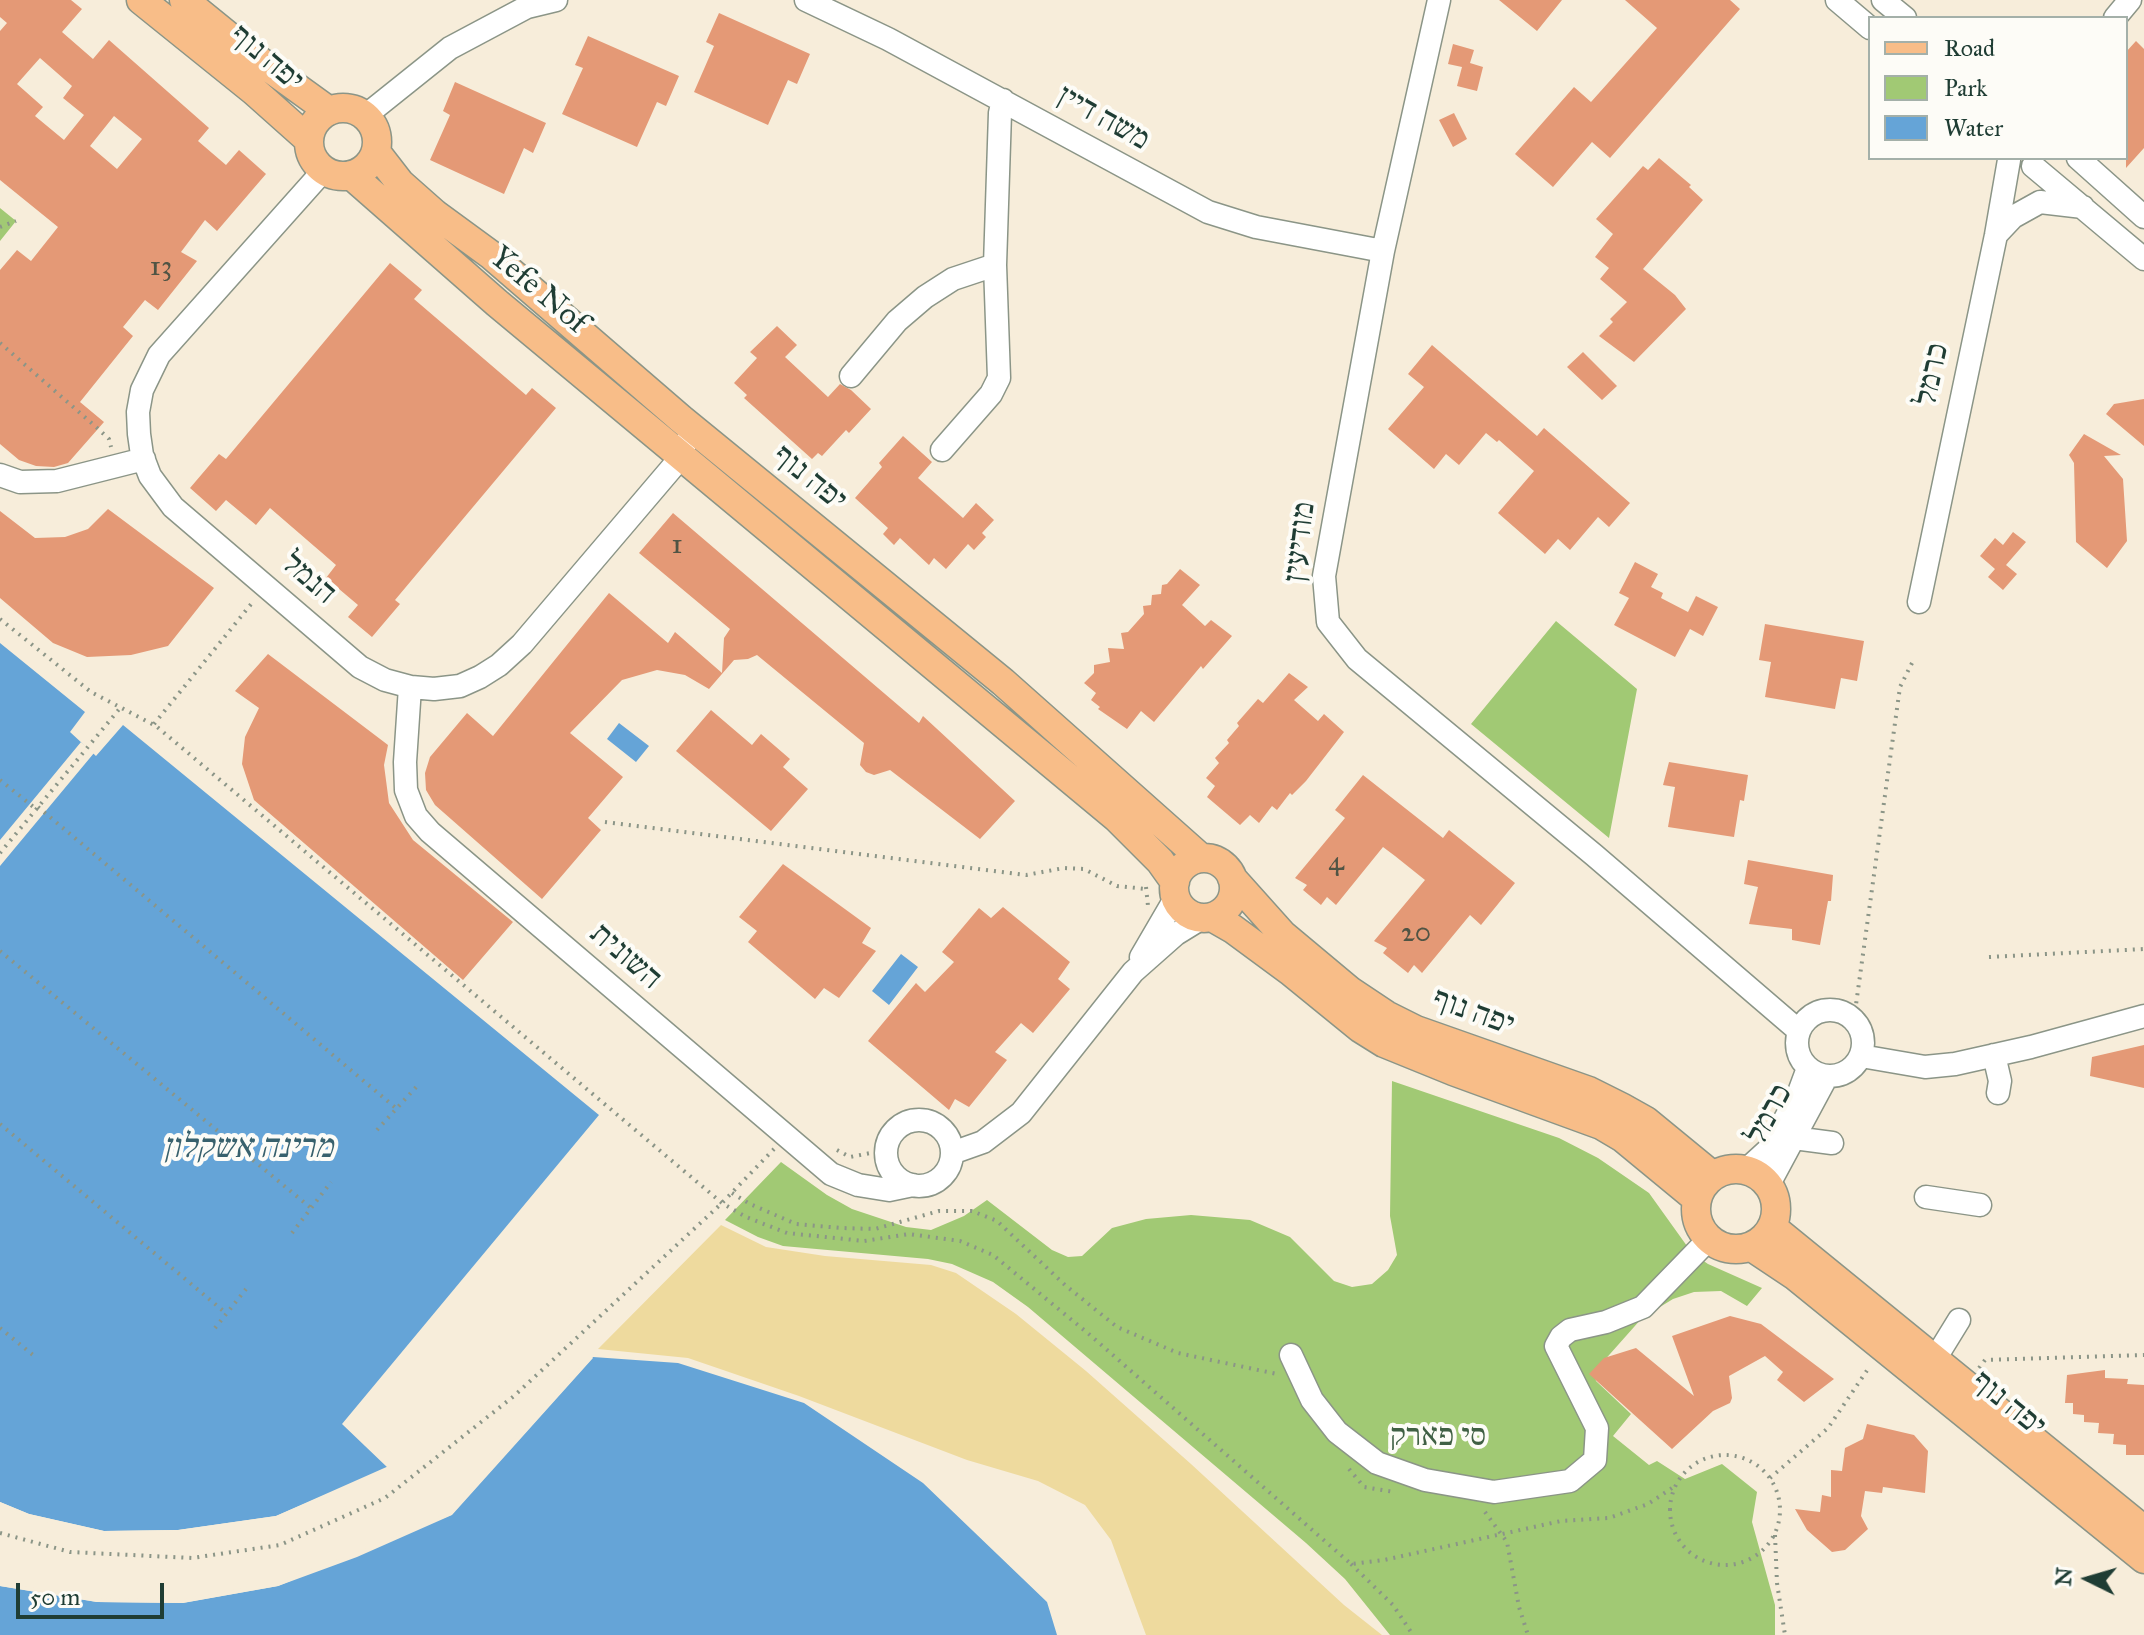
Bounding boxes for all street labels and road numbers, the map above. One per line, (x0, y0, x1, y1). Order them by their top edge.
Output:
street label: יפה נוף (222, 17, 310, 101)
street label: משה דיין (1050, 78, 1156, 160)
street label: Yefe Nof (481, 239, 595, 343)
street label: כרמל (1908, 340, 1958, 410)
street label: יפה נוף (764, 438, 854, 520)
street label: מודיעין (1277, 500, 1325, 584)
street label: הנמל (273, 545, 343, 613)
street label: השונית (581, 915, 669, 999)
street label: יפה נוף (1427, 981, 1519, 1045)
street label: כרמל (1738, 1078, 1802, 1152)
street label: יפה נוף (1963, 1364, 2053, 1446)

